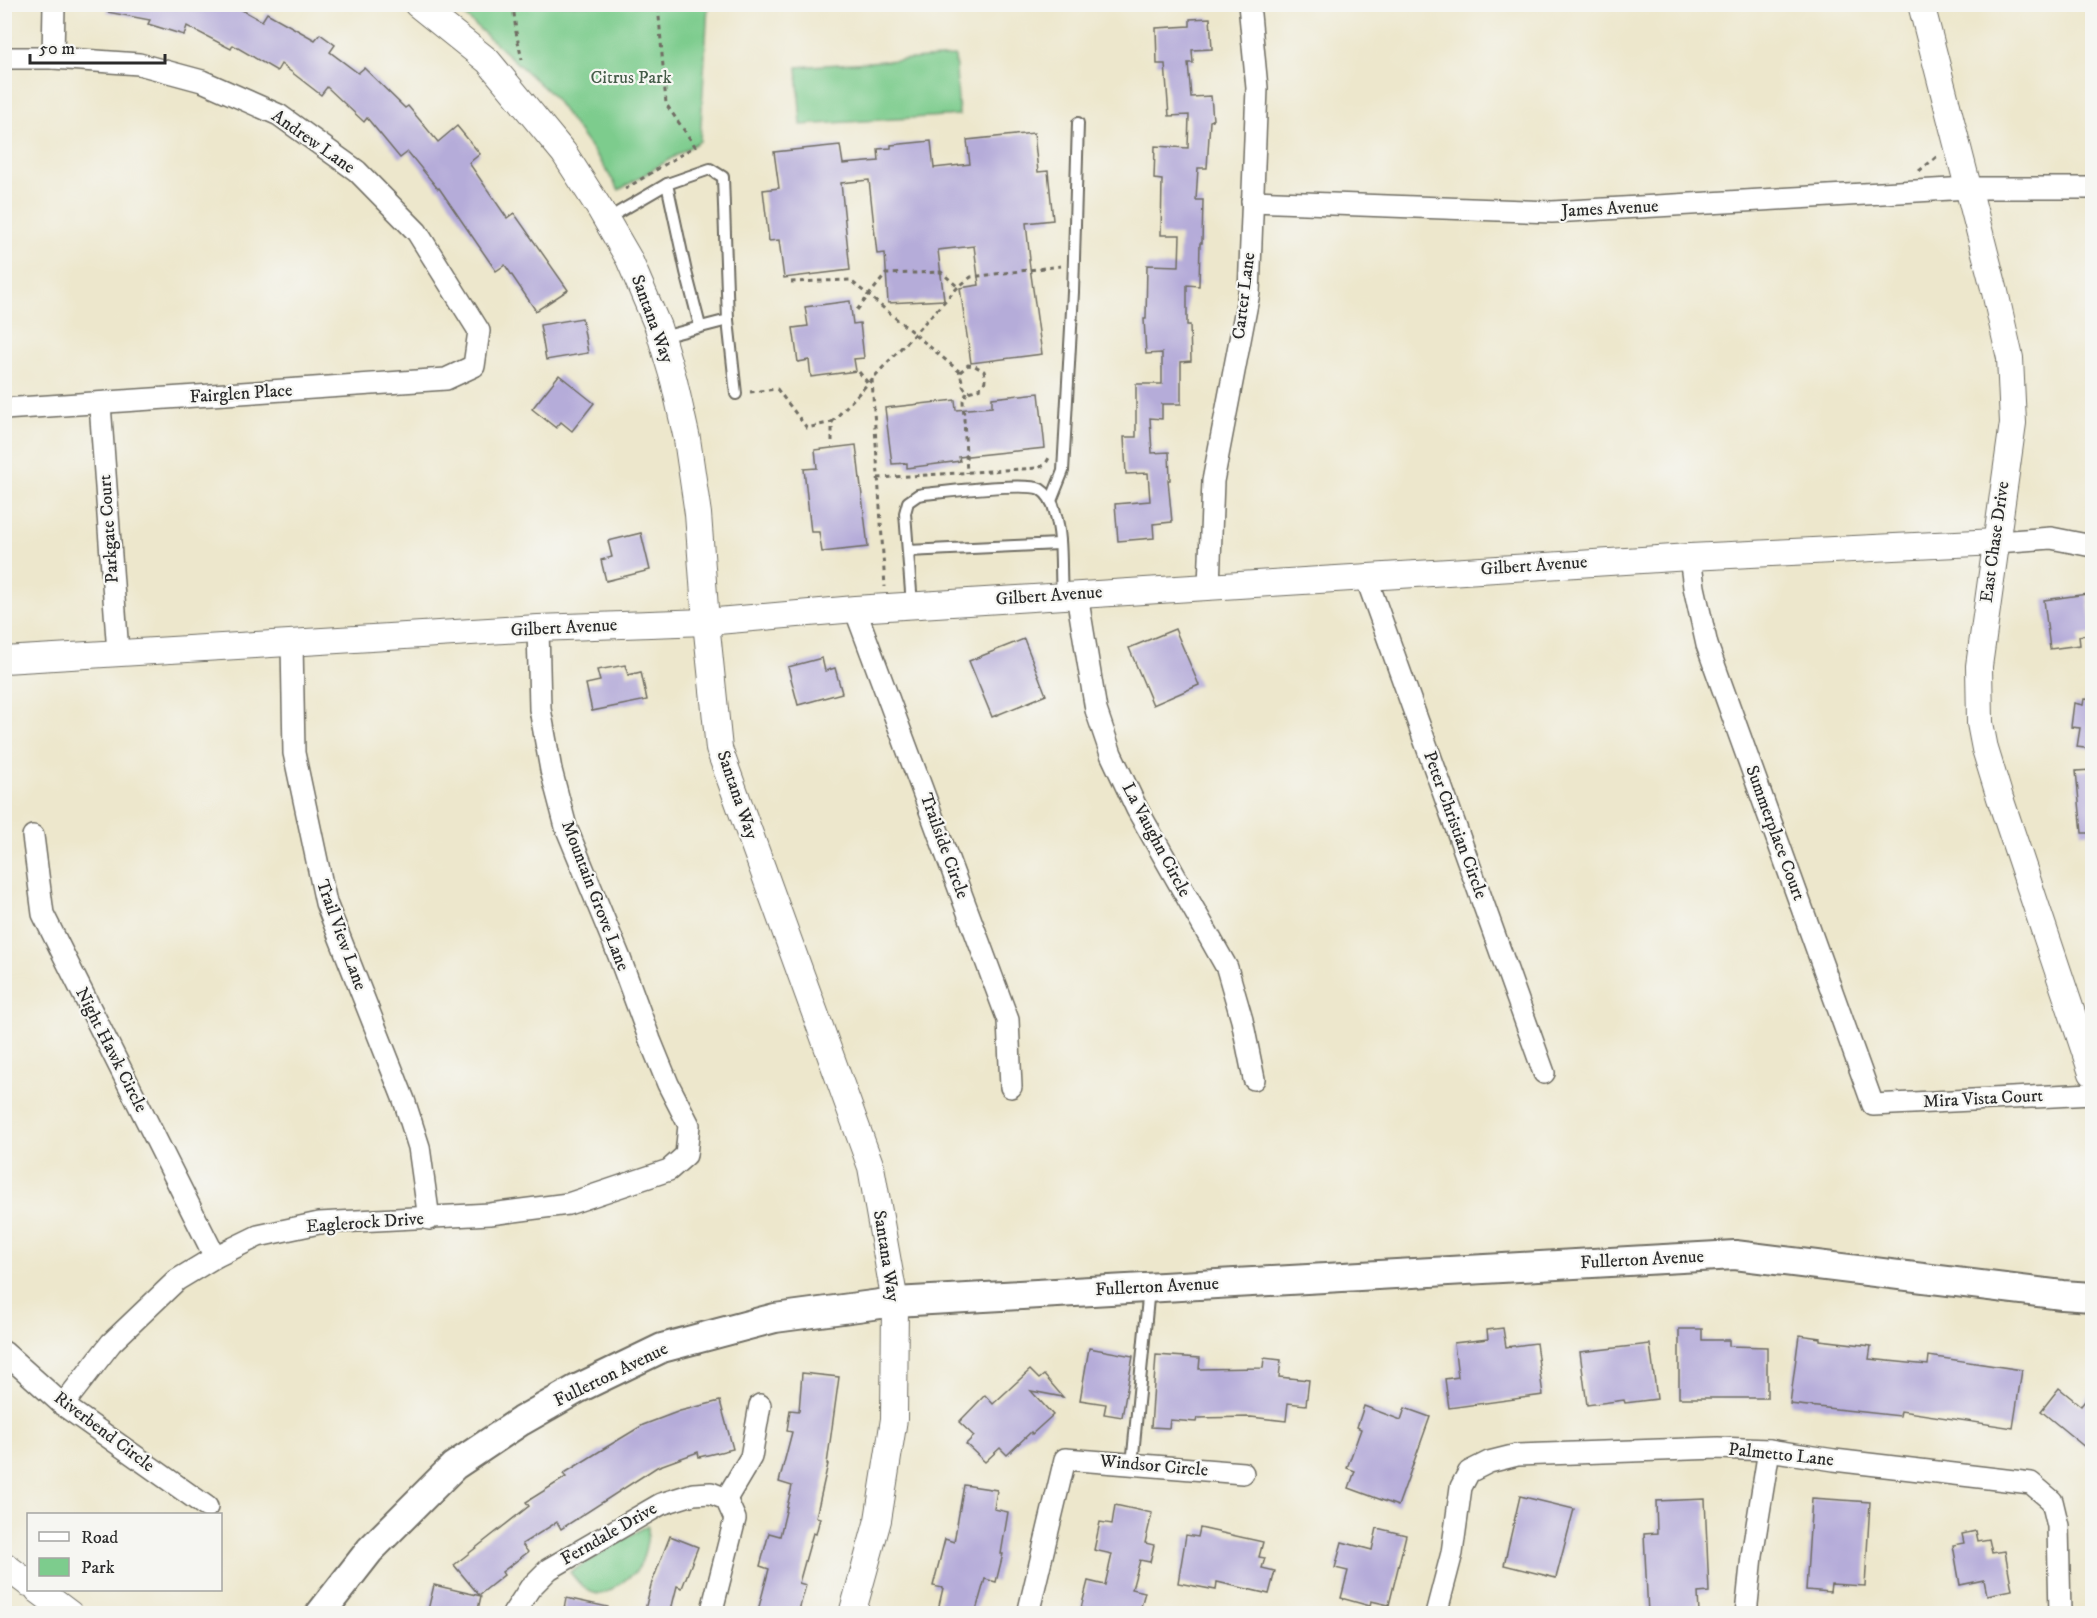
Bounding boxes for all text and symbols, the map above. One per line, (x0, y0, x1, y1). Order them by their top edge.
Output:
scale bar (30, 27, 165, 65)
text: 50 m (39, 38, 75, 60)
park label: Citrus Park (590, 67, 672, 89)
street label: Andrew Lane (267, 105, 359, 179)
street label: James Avenue (1559, 195, 1659, 223)
street label: Carter Lane (1228, 251, 1260, 341)
street label: Santana Way (626, 272, 678, 367)
street label: Fairglen Place (189, 379, 293, 409)
street label: Parkgate Court (94, 474, 124, 584)
street label: East Chase Drive (1976, 480, 2014, 604)
street label: Gilbert Avenue (1480, 551, 1588, 581)
street label: Gilbert Avenue (995, 581, 1103, 611)
street label: Gilbert Avenue (510, 614, 618, 642)
street label: Santana Way (712, 748, 763, 843)
street label: Peter Christian Circle (1418, 748, 1492, 902)
street label: Summerplace Court (1740, 762, 1810, 904)
street label: La Vaughn Circle (1117, 779, 1195, 901)
street label: Trailside Circle (915, 790, 973, 902)
street label: Mountain Grove Lane (556, 818, 634, 974)
street label: Trail View Lane (311, 877, 371, 993)
street label: Night Hawk Circle (70, 984, 152, 1116)
street label: Mira Vista Court (1922, 1085, 2044, 1113)
street label: Eaglerock Drive (305, 1208, 425, 1238)
street label: Santana Way (868, 1209, 904, 1304)
street label: Fullerton Avenue (1580, 1246, 1704, 1274)
street label: Fullerton Avenue (1095, 1273, 1219, 1301)
street label: Fullerton Avenue (551, 1338, 671, 1412)
street label: Riverbend Circle (49, 1387, 159, 1477)
street label: Palmetto Lane (1727, 1439, 1835, 1471)
street label: Windsor Circle (1098, 1450, 1209, 1482)
street label: Ferndale Drive (557, 1498, 661, 1570)
legend (27, 1513, 222, 1591)
text: Road (81, 1527, 118, 1549)
text: Park (81, 1557, 115, 1579)

